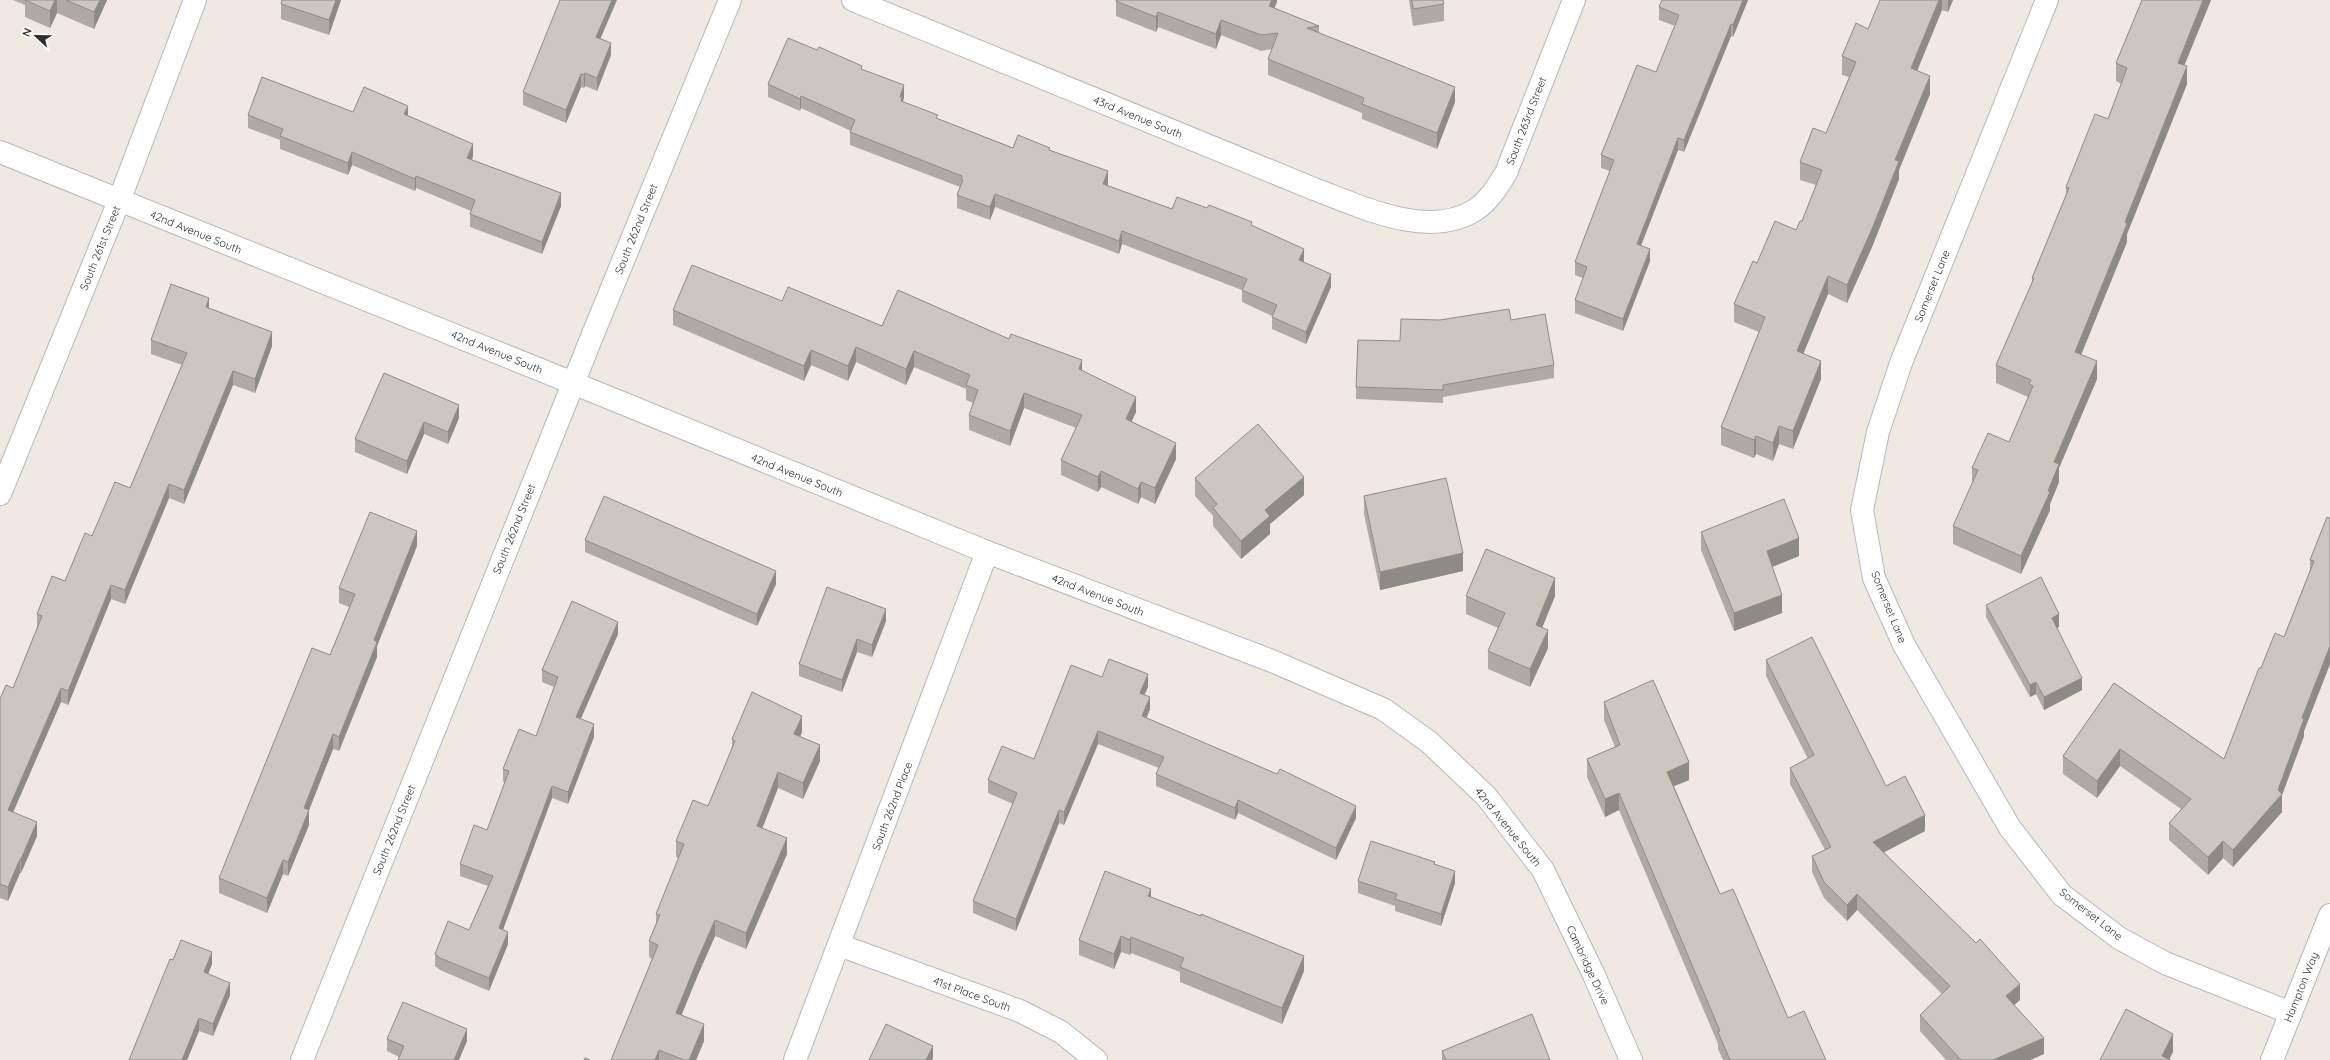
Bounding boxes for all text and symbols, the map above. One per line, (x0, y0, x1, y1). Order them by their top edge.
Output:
north arrow (16, 16, 56, 56)
text: N (19, 26, 35, 39)
street label: South 263rd Street (1503, 75, 1549, 167)
street label: 43rd Avenue South (1091, 93, 1185, 141)
street label: South 262nd Street (611, 182, 661, 276)
street label: South 261st Street (77, 203, 123, 292)
street label: 42nd Avenue South (148, 207, 244, 257)
street label: Somerset Lane (1911, 248, 1953, 324)
street label: 42nd Avenue South (449, 327, 545, 377)
street label: 42nd Avenue South (749, 450, 845, 500)
street label: South 262nd Street (489, 482, 539, 576)
street label: Somerset Lane (1868, 569, 1910, 645)
street label: 42nd Avenue South (1050, 571, 1146, 619)
street label: South 262nd Place (869, 760, 915, 852)
street label: South 262nd Street (369, 783, 419, 877)
street label: 42nd Avenue South (1472, 785, 1544, 869)
street label: Somerset Lane (2057, 885, 2125, 943)
street label: Cambridge Drive (1563, 923, 1613, 1007)
street label: Hampton Way (2281, 950, 2321, 1024)
street label: 41st Place South (931, 974, 1013, 1014)

